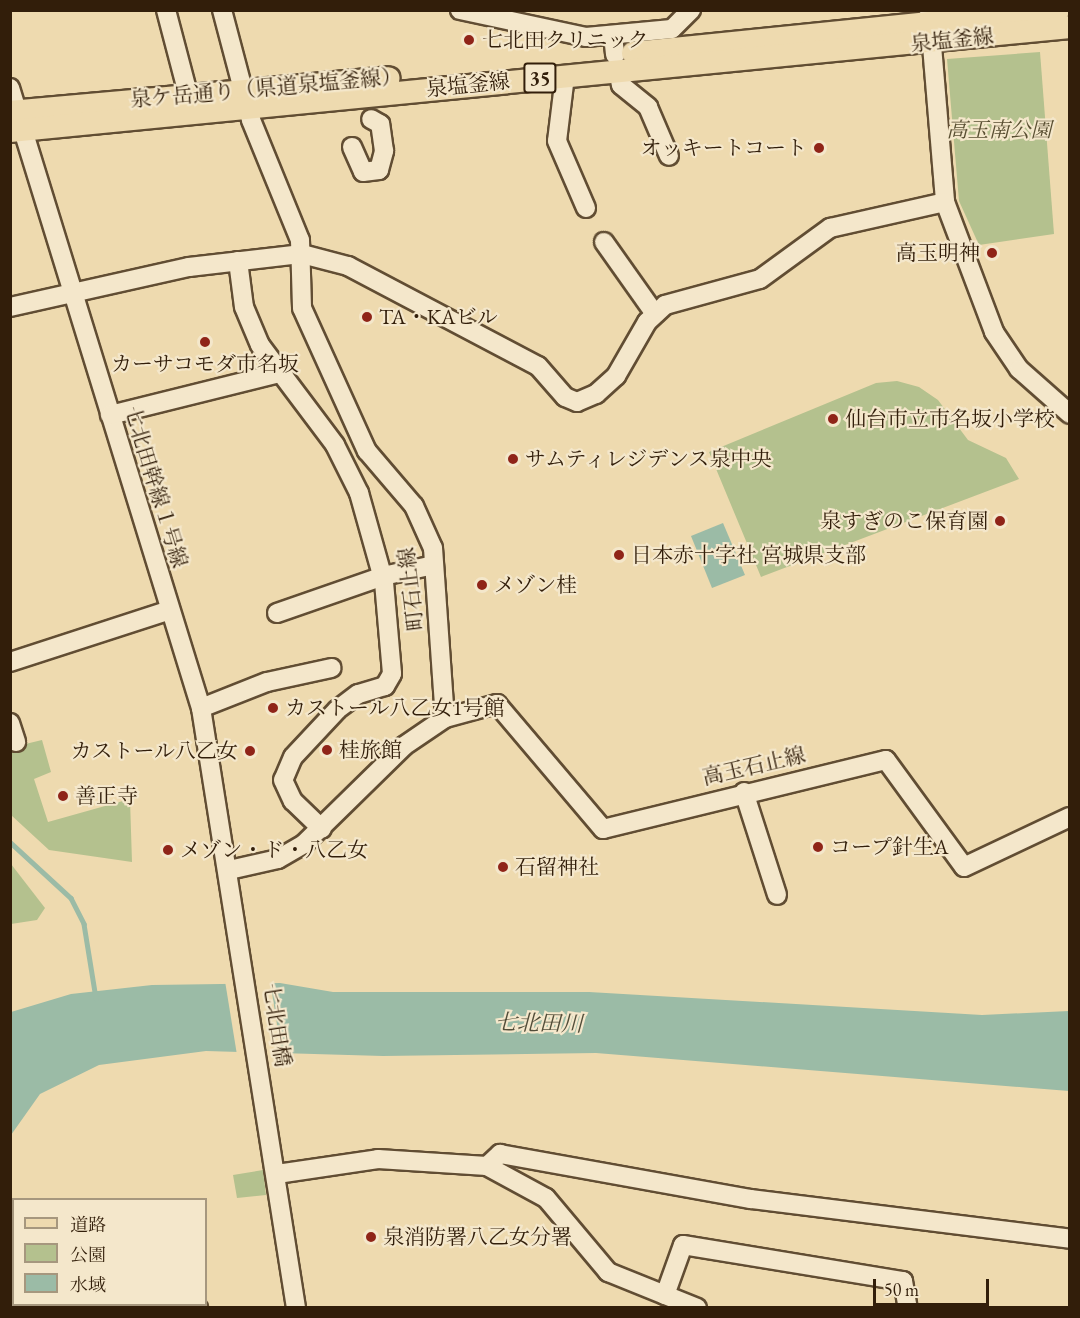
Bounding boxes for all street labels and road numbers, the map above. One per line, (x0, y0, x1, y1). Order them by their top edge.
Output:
street label: 泉塩釜線 (909, 23, 995, 57)
road number: 35 (522, 61, 558, 95)
street label: 泉ケ岳通り（県道泉塩釜線） (129, 64, 403, 112)
street label: 泉塩釜線 (425, 68, 511, 102)
street label: 七北田幹線１号線 (119, 403, 193, 571)
street label: 町石止線 (393, 546, 429, 632)
street label: 高玉石止線 (700, 742, 808, 790)
street label: 七北田橋 (258, 982, 296, 1068)

